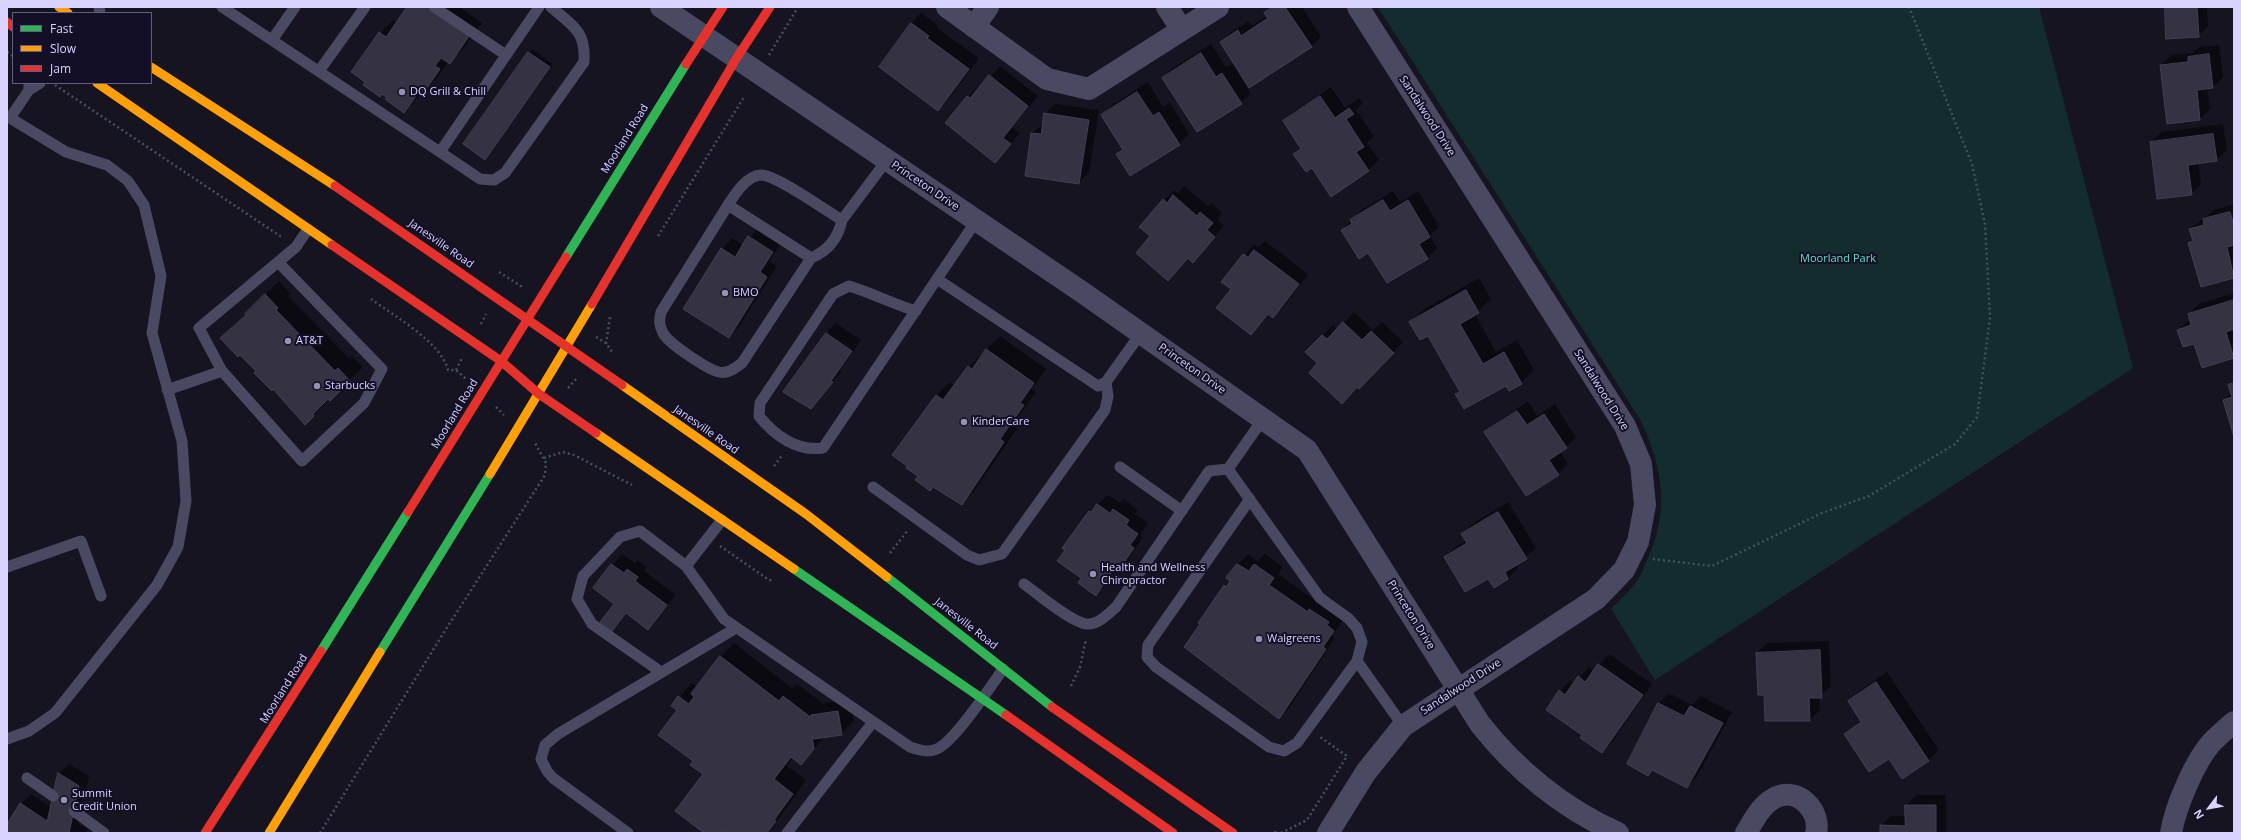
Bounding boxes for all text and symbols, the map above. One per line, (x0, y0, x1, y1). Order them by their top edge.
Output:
legend (12, 12, 152, 84)
text: Fast (50, 20, 73, 37)
text: Slow (50, 40, 76, 57)
text: Jam (50, 60, 71, 77)
street label: Sandalwood Drive (1396, 73, 1458, 159)
place label: DQ Grill & Chill (410, 85, 486, 99)
marker: DQ Grill & Chill (397, 87, 407, 97)
street label: Moorland Road (598, 102, 652, 176)
street label: Princeton Drive (889, 158, 961, 214)
street label: Janesville Road (406, 217, 476, 271)
park label: Moorland Park (1800, 252, 1876, 266)
place label: BMO (733, 286, 759, 300)
marker: BMO (720, 288, 730, 298)
place label: AT&T (296, 334, 323, 348)
marker: AT&T (283, 336, 293, 346)
street label: Princeton Drive (1156, 341, 1228, 397)
street label: Sandalwood Drive (1571, 347, 1631, 433)
street label: Moorland Road (429, 377, 481, 451)
place label: Starbucks (325, 379, 375, 393)
marker: Starbucks (312, 381, 322, 391)
street label: Janesville Road (671, 403, 741, 457)
place label: KinderCare (972, 415, 1029, 429)
marker: KinderCare (959, 417, 969, 427)
place label: Health and Wellness Chiropractor (1101, 561, 1205, 587)
marker: Health and Wellness Chiropractor (1088, 569, 1098, 579)
street label: Princeton Drive (1384, 578, 1438, 652)
street label: Janesville Road (932, 595, 1000, 653)
place label: Walgreens (1267, 632, 1321, 646)
marker: Walgreens (1254, 634, 1264, 644)
street label: Moorland Road (257, 652, 311, 726)
street label: Sandalwood Drive (1418, 656, 1504, 718)
place label: Summit Credit Union (72, 787, 137, 813)
north arrow (2189, 788, 2229, 828)
marker: Summit Credit Union (59, 795, 69, 805)
text: N (2190, 807, 2207, 822)

